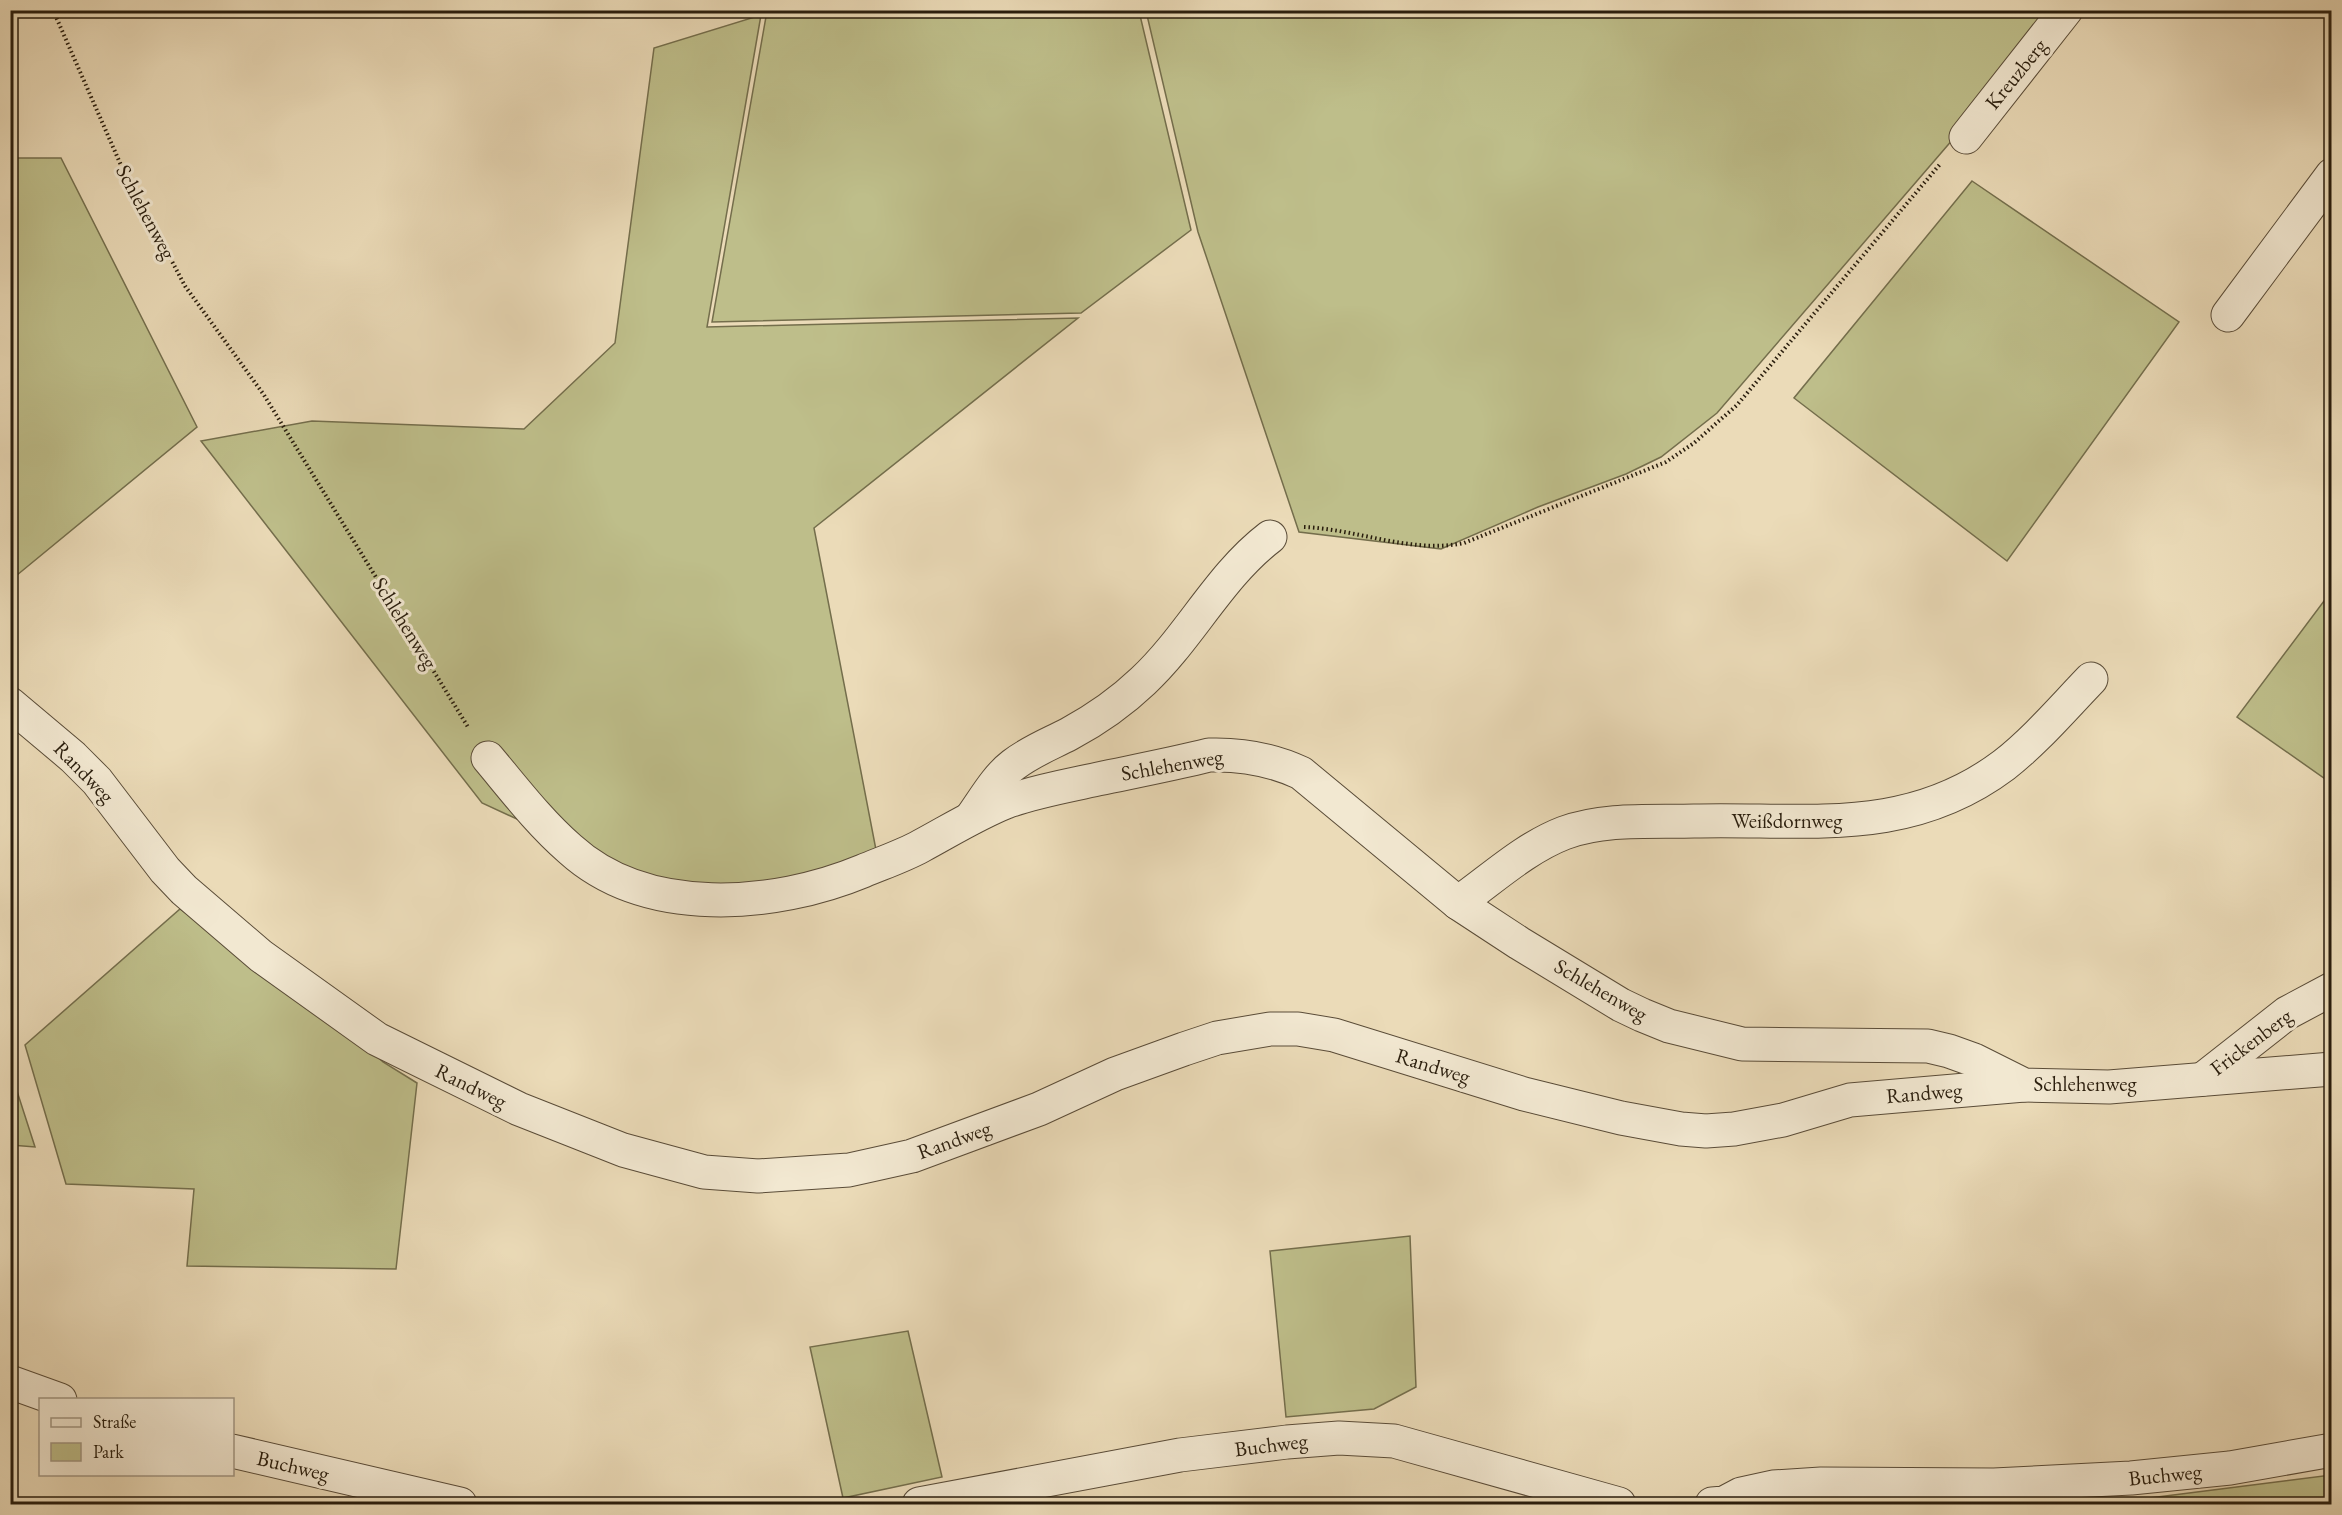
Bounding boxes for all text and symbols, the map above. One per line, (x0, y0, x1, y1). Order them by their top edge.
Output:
street label: Kreuzberg (1979, 32, 2053, 115)
street label: Schlehenweg (110, 160, 183, 264)
street label: Schlehenweg (367, 572, 445, 674)
street label: Randweg (48, 735, 121, 809)
street label: Schlehenweg (1119, 742, 1226, 787)
street label: Weißdornweg (1732, 807, 1843, 834)
street label: Schlehenweg (1550, 952, 1653, 1027)
street label: Frickenberg (2204, 1001, 2298, 1081)
street label: Randweg (1393, 1041, 1474, 1090)
street label: Randweg (431, 1057, 512, 1115)
street label: Schlehenweg (2033, 1070, 2137, 1097)
street label: Randweg (1885, 1076, 1964, 1109)
street label: Randweg (913, 1114, 995, 1165)
legend (39, 1398, 234, 1476)
text: Straße (93, 1410, 136, 1433)
street label: Buchweg (1233, 1427, 1310, 1462)
text: Park (93, 1440, 124, 1463)
street label: Buchweg (254, 1444, 333, 1487)
street label: Buchweg (2127, 1457, 2204, 1492)

